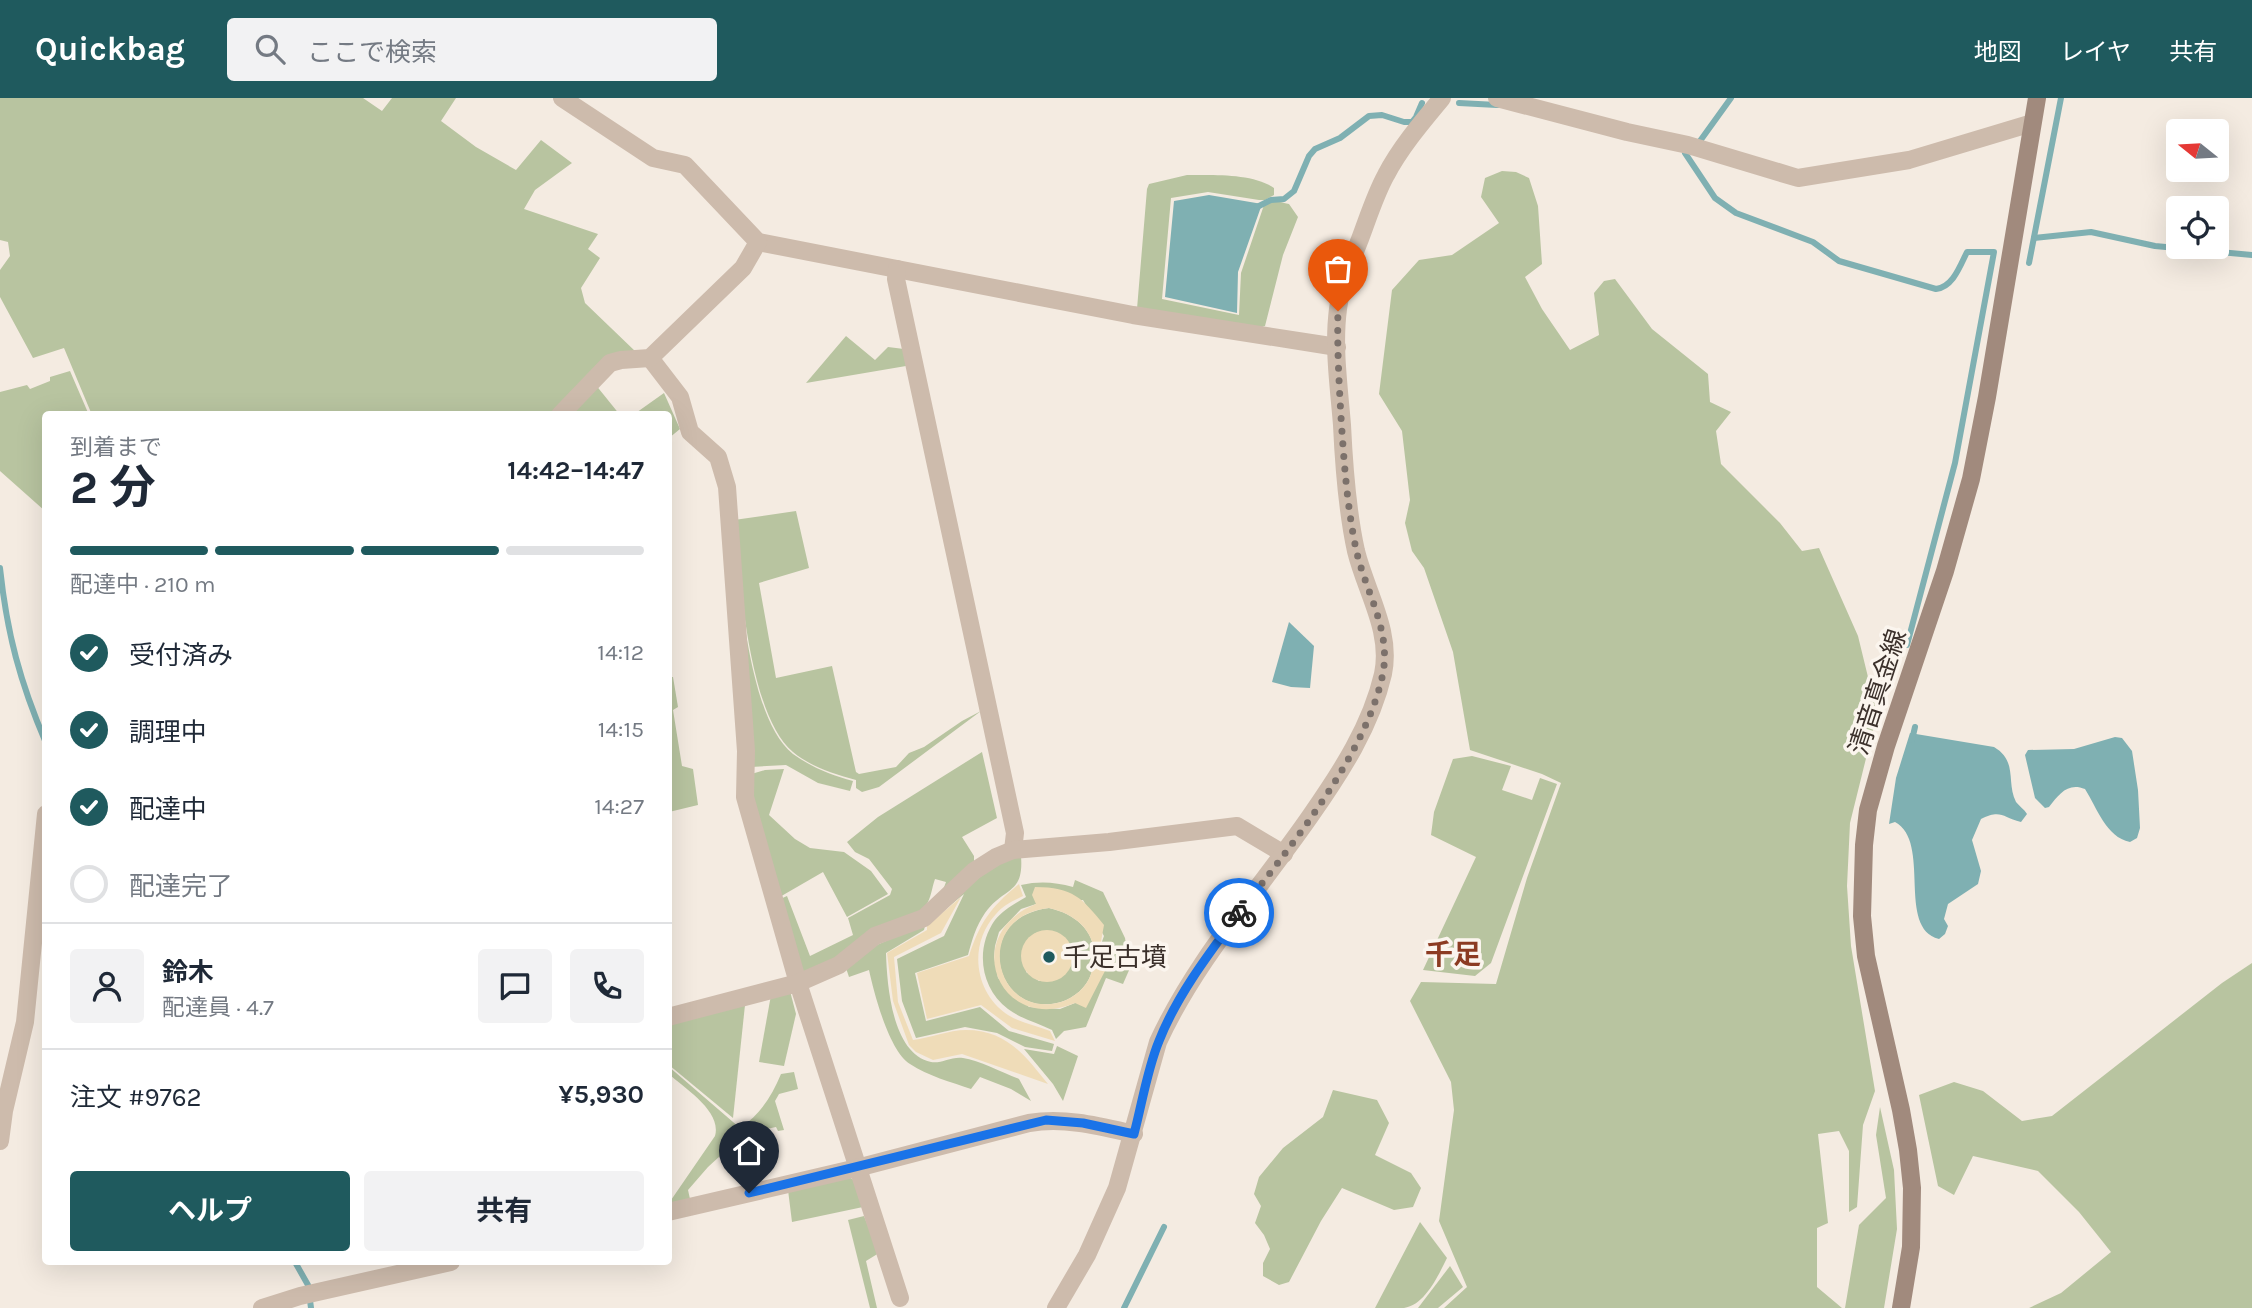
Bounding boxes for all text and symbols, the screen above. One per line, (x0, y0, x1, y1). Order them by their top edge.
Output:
search box (227, 18, 717, 81)
text: Quickbag (35, 30, 185, 68)
icon: search (251, 30, 289, 68)
text: ここで検索 (307, 37, 437, 68)
text: 地図 (1974, 38, 2022, 66)
text: レイヤ (2060, 38, 2131, 66)
text: 共有 (2169, 38, 2217, 66)
north arrow (2166, 119, 2230, 182)
map controls (2166, 119, 2229, 259)
button: locate (2166, 196, 2229, 259)
pin (1308, 239, 1368, 311)
icon: bag (1319, 250, 1357, 288)
text: 到着まで (70, 434, 162, 461)
text: 14:42–14:47 (507, 455, 644, 486)
text: 2 分 (70, 461, 155, 515)
text: 配達中 · 210 m (70, 571, 216, 598)
street label: 清音真金線 (1843, 625, 1913, 759)
icon: check (70, 634, 108, 672)
text: 14:12 (597, 639, 644, 666)
text: 受付済み (129, 640, 233, 671)
icon: check (70, 711, 108, 749)
text: 14:15 (598, 716, 644, 743)
text: 調理中 (129, 717, 207, 748)
icon: check (70, 788, 108, 826)
text: 14:27 (594, 793, 644, 820)
text: 配達中 (129, 794, 207, 825)
text: 配達完了 (129, 871, 233, 902)
courier (1204, 878, 1274, 948)
icon: bike (1220, 894, 1258, 932)
district label: 千足 (1425, 938, 1481, 971)
place label: 千足古墳 (1063, 942, 1167, 973)
button: person (70, 949, 144, 1023)
button: chat (478, 949, 552, 1023)
button: phone (570, 949, 644, 1023)
marker: 千足古墳 (1041, 949, 1057, 965)
text: 鈴木 (162, 957, 214, 988)
text: 配達員 · 4.7 (162, 994, 274, 1021)
text: ¥5,930 (559, 1079, 644, 1110)
text: 注文 #9762 (70, 1082, 202, 1113)
pin (719, 1121, 779, 1193)
icon: home (730, 1132, 768, 1170)
button: ヘルプ (70, 1171, 350, 1251)
button: 共有 (364, 1171, 644, 1251)

